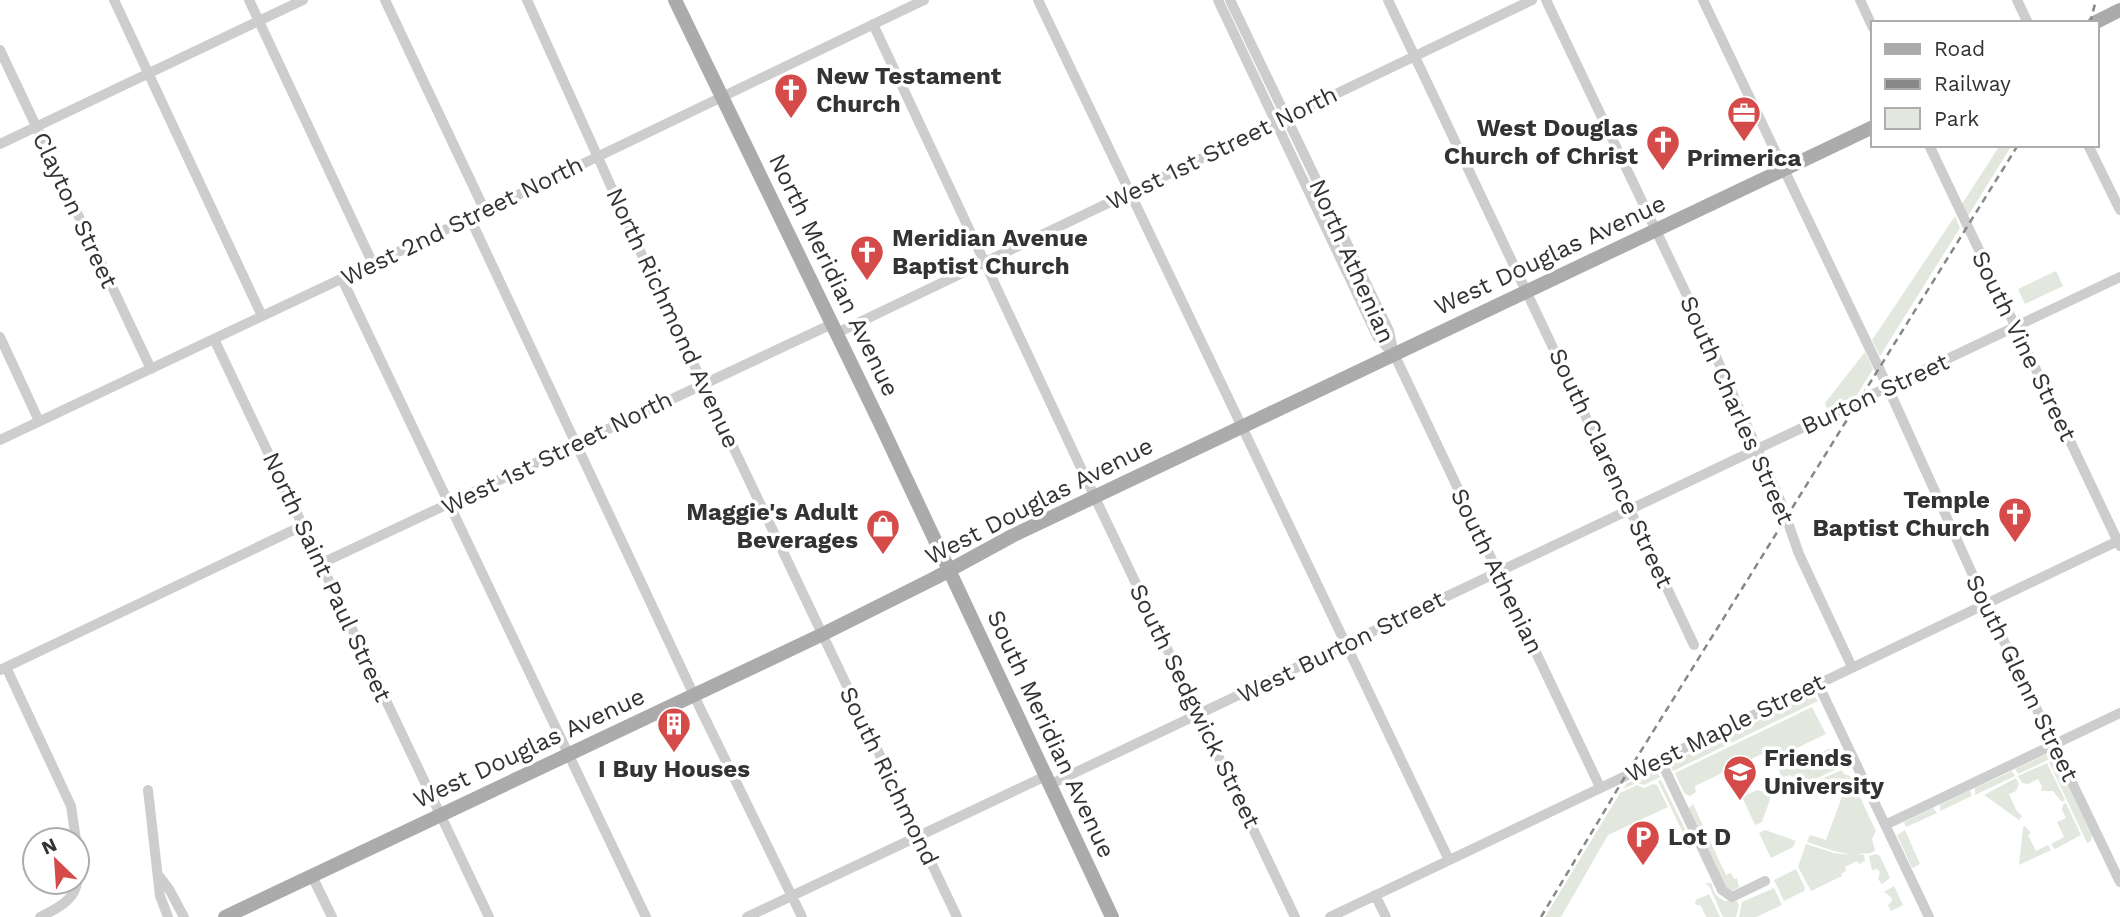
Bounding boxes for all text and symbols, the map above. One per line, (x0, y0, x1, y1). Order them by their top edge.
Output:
legend (1871, 21, 2099, 147)
text: Road (1934, 36, 1985, 61)
place label: New Testament Church (816, 62, 1002, 118)
church icon: New Testament Church (772, 71, 810, 120)
text: Railway (1934, 71, 2011, 96)
street label: West 1st Street North (1102, 80, 1342, 216)
office icon: Primerica (1725, 94, 1763, 143)
text: Park (1934, 106, 1979, 131)
place label: West Douglas Church of Christ (1444, 114, 1639, 170)
church icon: West Douglas Church of Christ (1644, 123, 1682, 172)
street label: Clayton Street (27, 128, 123, 292)
place label: Primerica (1687, 144, 1801, 172)
street label: North Meridian Avenue (763, 149, 905, 401)
street label: West 2nd Street North (337, 150, 587, 292)
street label: North Athenian (1303, 175, 1401, 347)
street label: North Richmond Avenue (600, 183, 746, 453)
street label: West Douglas Avenue (1430, 189, 1670, 321)
place label: Meridian Avenue Baptist Church (892, 224, 1088, 280)
church icon: Meridian Avenue Baptist Church (848, 233, 886, 282)
street label: South Vine Street (1966, 246, 2082, 446)
street label: South Charles Street (1674, 292, 1800, 528)
street label: South Clarence Street (1543, 344, 1679, 592)
street label: Burton Street (1797, 348, 1953, 440)
street label: West 1st Street North (437, 385, 677, 521)
street label: West Douglas Avenue (920, 431, 1158, 571)
street label: North Saint Paul Street (257, 448, 397, 706)
street label: South Athenian (1445, 484, 1549, 658)
place label: Temple Baptist Church (1812, 486, 1990, 542)
church icon: Temple Baptist Church (1996, 495, 2034, 544)
place label: Maggie's Adult Beverages (686, 498, 858, 554)
shop icon: Maggie's Adult Beverages (864, 507, 902, 556)
street label: South Glenn Street (1960, 570, 2084, 786)
street label: South Sedgwick Street (1124, 579, 1266, 833)
street label: West Burton Street (1233, 585, 1449, 709)
street label: South Meridian Avenue (981, 606, 1121, 862)
street label: West Maple Street (1621, 668, 1829, 788)
street label: West Douglas Avenue (409, 682, 649, 814)
street label: South Richmond (834, 682, 944, 870)
building icon: I Buy Houses (655, 705, 693, 754)
place label: Friends University (1764, 744, 1884, 800)
school or university icon: Friends University (1721, 753, 1759, 802)
place label: I Buy Houses (598, 755, 750, 783)
parking icon: Lot D (1624, 818, 1662, 867)
place label: Lot D (1668, 823, 1731, 851)
north arrow (21, 826, 91, 896)
text: N (38, 833, 60, 859)

